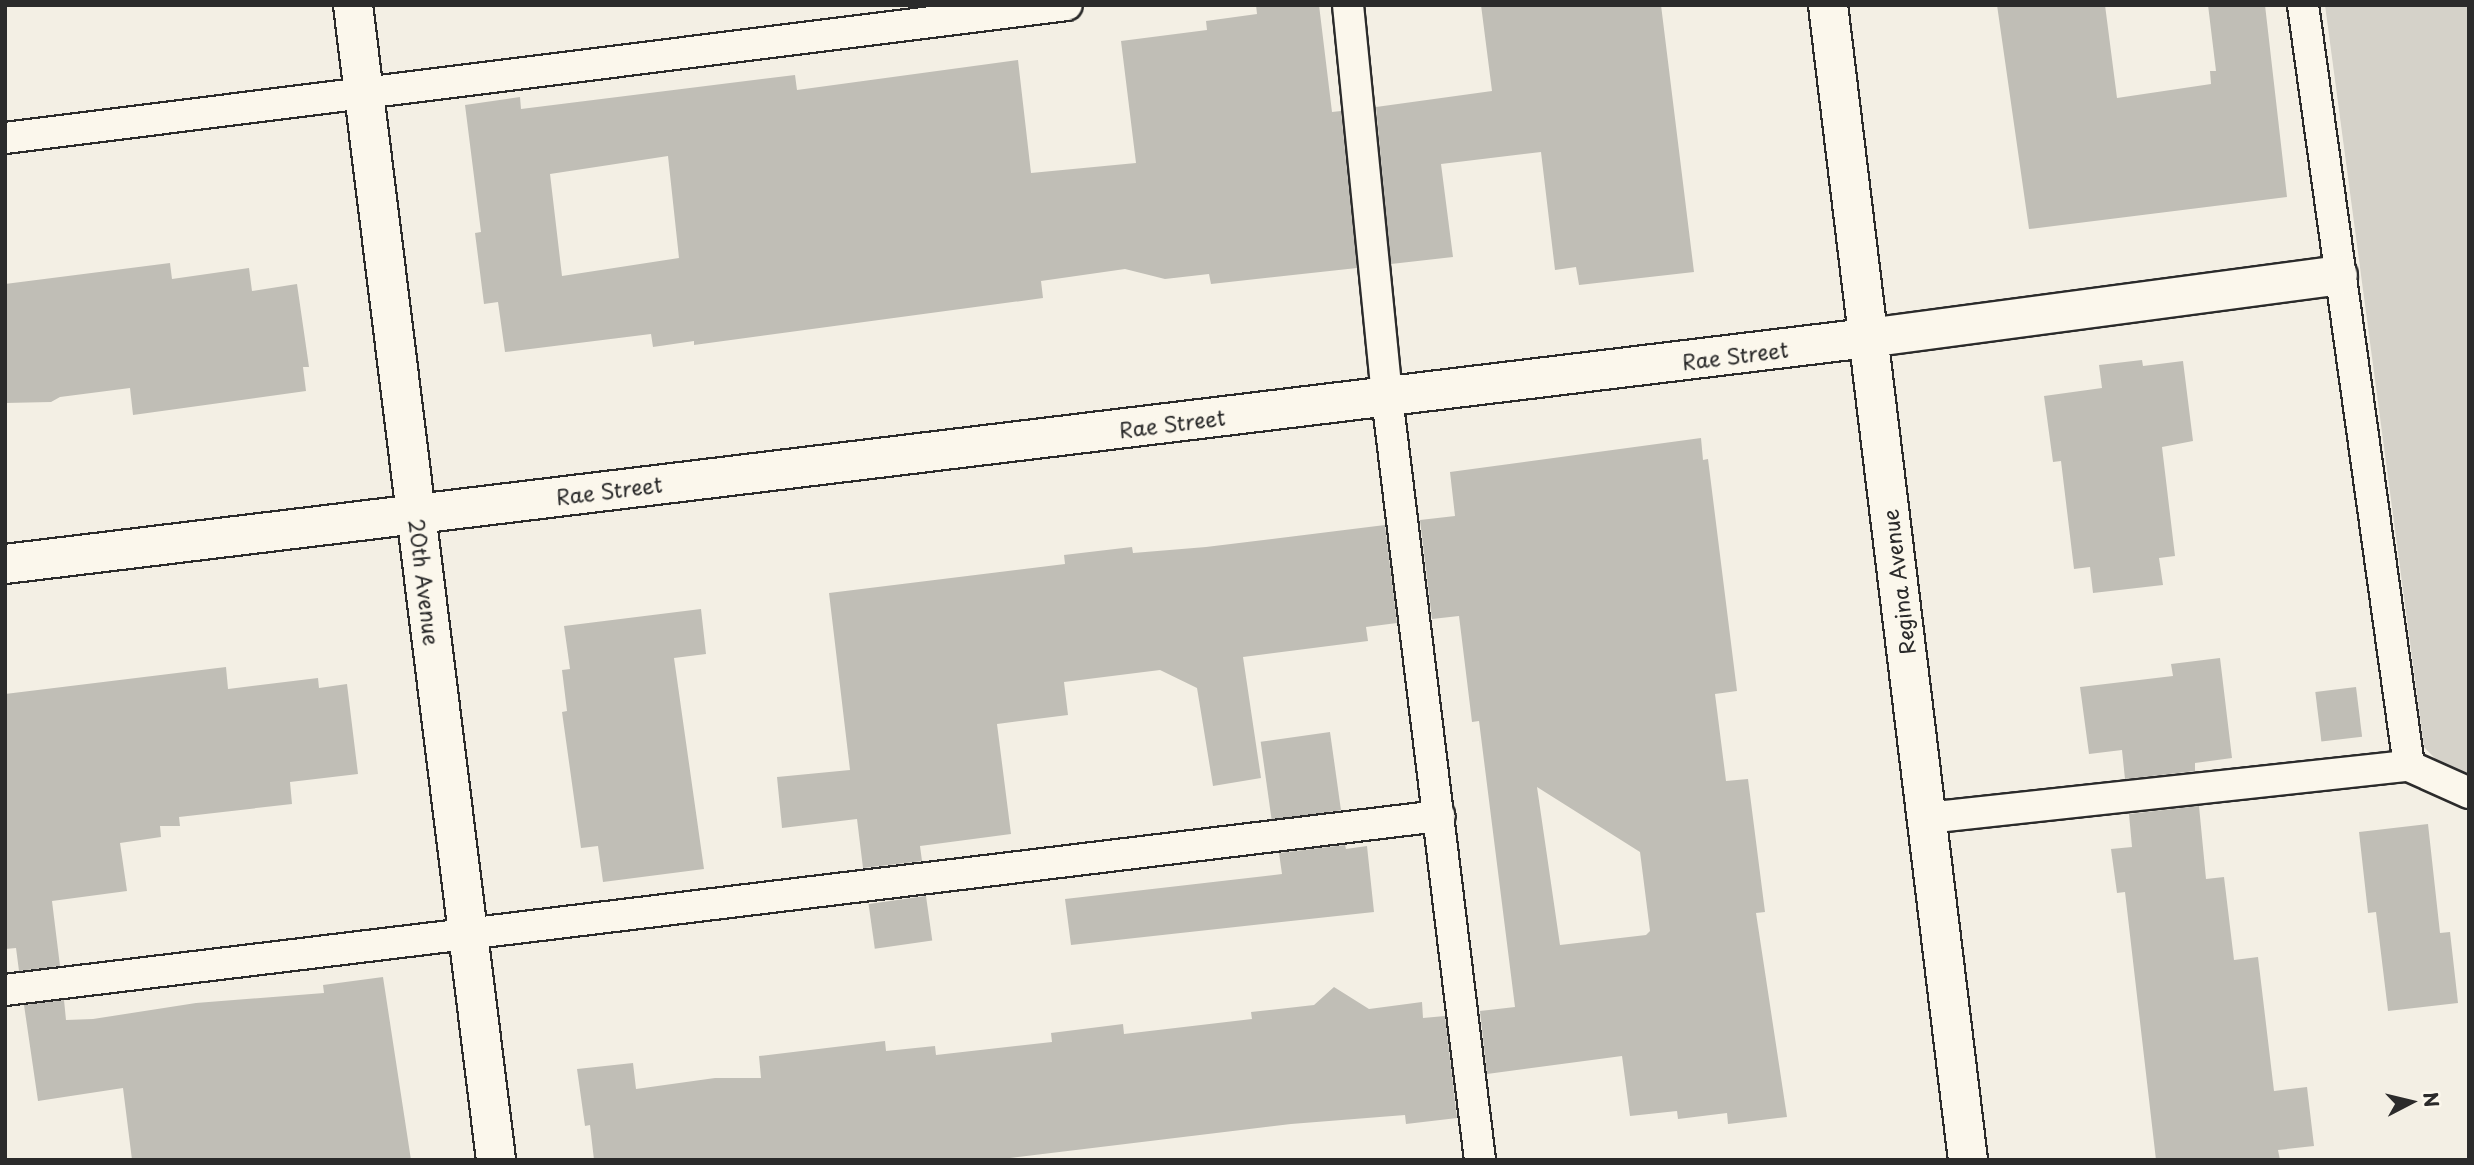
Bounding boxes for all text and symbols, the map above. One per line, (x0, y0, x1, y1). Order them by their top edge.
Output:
street label: Rae Street (1680, 336, 1790, 374)
street label: Rae Street (1117, 404, 1227, 442)
street label: Rae Street (554, 471, 664, 509)
street label: Regina Avenue (1877, 508, 1919, 656)
street label: 20th Avenue (405, 517, 445, 647)
north arrow (2376, 1067, 2446, 1137)
text: N (2417, 1090, 2447, 1109)

